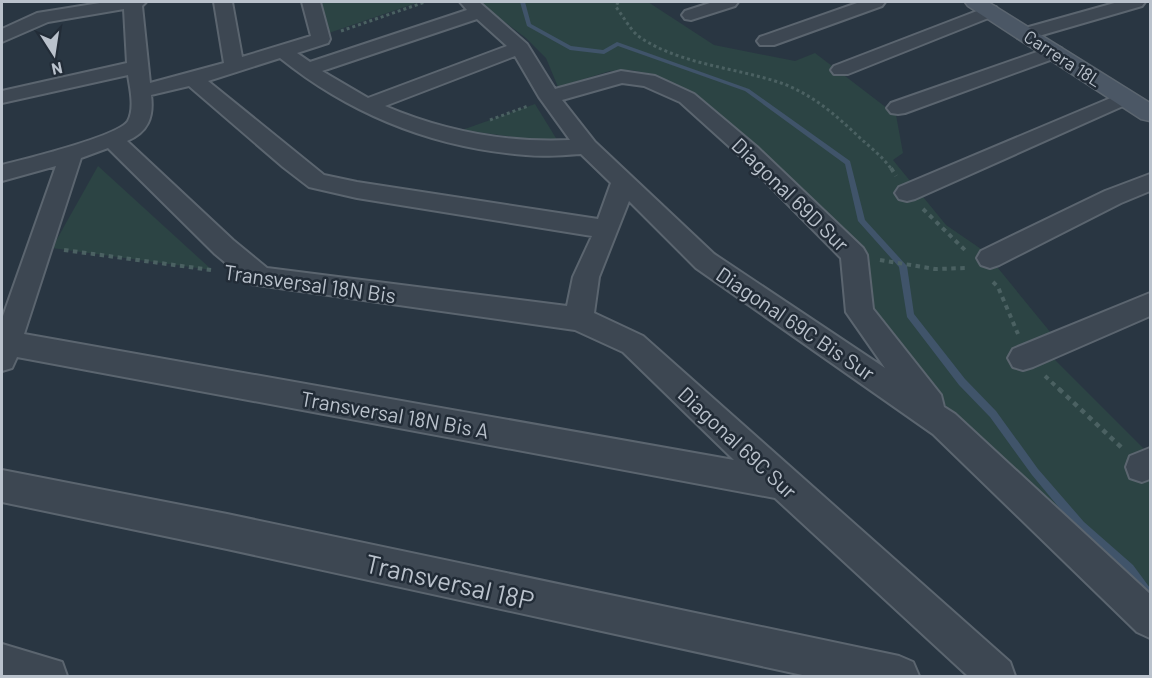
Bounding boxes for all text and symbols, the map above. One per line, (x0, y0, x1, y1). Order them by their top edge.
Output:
north arrow (24, 24, 84, 84)
street label: Carrera 18L (1020, 25, 1106, 91)
text: N (50, 59, 64, 80)
street label: Diagonal 69D Sur (727, 132, 855, 256)
street label: Transversal 18N Bis (222, 259, 398, 307)
street label: Diagonal 69C Bis Sur (712, 261, 880, 385)
street label: Diagonal 69C Sur (674, 381, 803, 503)
street label: Transversal 18N Bis A (299, 385, 491, 443)
street label: Transversal 18P (363, 547, 537, 615)

